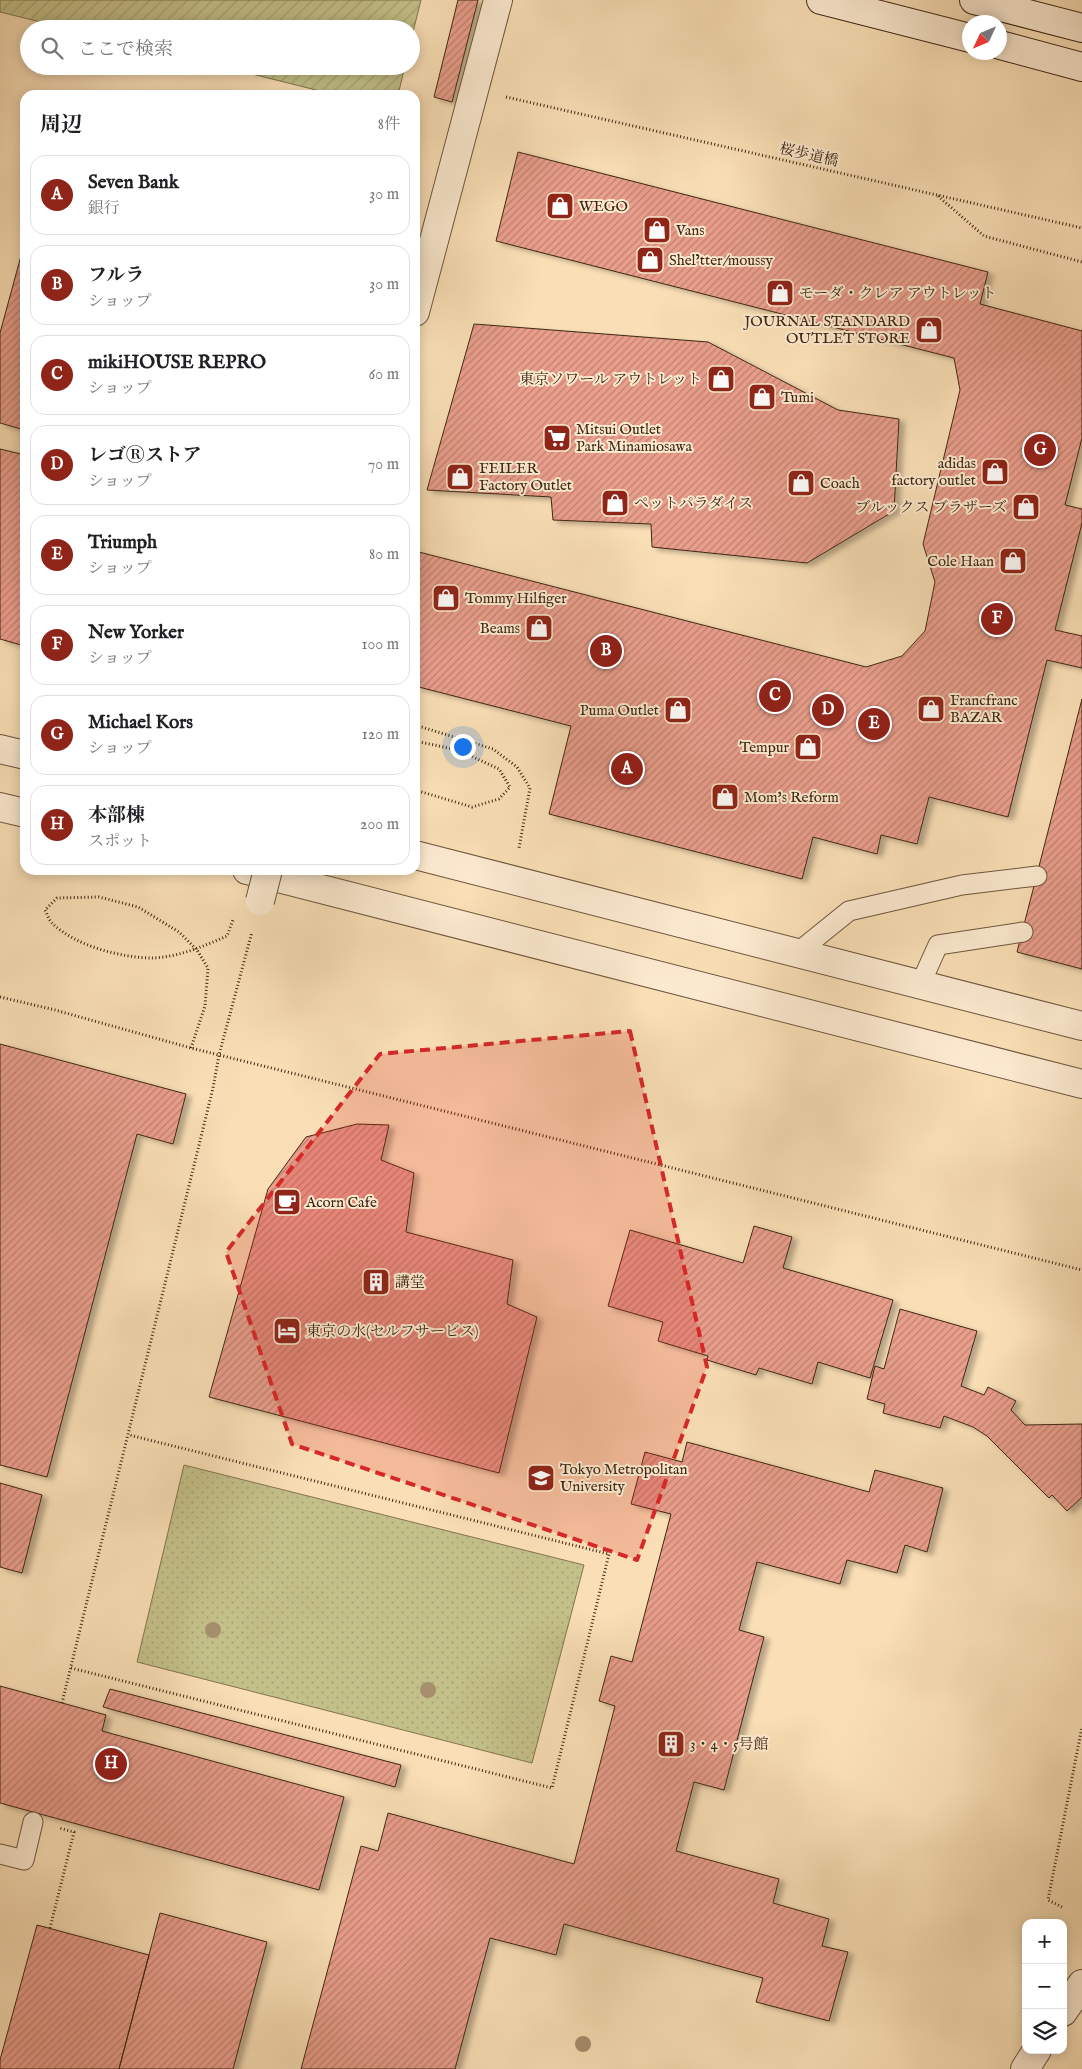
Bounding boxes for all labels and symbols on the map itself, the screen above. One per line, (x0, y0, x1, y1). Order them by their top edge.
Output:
north arrow (962, 15, 1007, 60)
street label: 桜歩道橋 (778, 139, 840, 171)
shop icon: WEGO (545, 191, 575, 221)
place label: WEGO (579, 197, 628, 216)
shop icon: Vans (642, 215, 672, 245)
place label: Vans (675, 221, 705, 240)
shop icon: Shel’tter/moussy (635, 245, 665, 275)
place label: Shel’tter/moussy (669, 251, 774, 270)
shop icon: モーダ・クレア アウトレット (765, 278, 795, 308)
place label: モーダ・クレア アウトレット (799, 284, 997, 303)
place label: JOURNAL STANDARD OUTLET STORE (742, 312, 910, 348)
shop icon: JOURNAL STANDARD OUTLET STORE (914, 315, 944, 345)
shop icon: 東京ソワール アウトレット (706, 364, 736, 394)
place label: 東京ソワール アウトレット (519, 370, 702, 389)
shop icon: Tumi (747, 382, 777, 412)
place label: Tumi (781, 388, 814, 407)
place label: Mitsui Outlet Park Minamiosawa (576, 420, 692, 456)
supermarket icon: Mitsui Outlet Park Minamiosawa (542, 423, 572, 453)
pin: G (1024, 431, 1056, 469)
place label: adidas factory outlet (891, 454, 976, 490)
shop icon: adidas factory outlet (980, 457, 1010, 487)
place label: FEILER Factory Outlet (479, 459, 572, 495)
shop icon: FEILER Factory Outlet (445, 462, 475, 492)
shop icon: Coach (786, 468, 816, 498)
place label: Coach (820, 474, 860, 493)
shop icon: ペットパラダイス (600, 488, 630, 518)
shop icon: ブルックス ブラザーズ (1011, 492, 1041, 522)
place label: ペットパラダイス (634, 494, 753, 513)
place label: ブルックス ブラザーズ (855, 498, 1007, 517)
shop icon: Cole Haan (998, 546, 1028, 576)
place label: Cole Haan (927, 552, 994, 571)
shop icon: Tommy Hilfiger (431, 583, 461, 613)
place label: Tommy Hilfiger (465, 589, 567, 608)
pin: F (981, 600, 1013, 638)
shop icon: Beams (524, 613, 554, 643)
place label: Beams (480, 619, 520, 638)
pin: B (590, 632, 622, 670)
pin: C (759, 677, 791, 715)
pin: D (812, 691, 844, 729)
place label: Francfranc BAZAR (950, 691, 1018, 727)
shop icon: Francfranc BAZAR (916, 694, 946, 724)
shop icon: Puma Outlet (663, 695, 693, 725)
place label: Puma Outlet (580, 701, 659, 720)
pin: E (858, 705, 890, 743)
shop icon: Tempur (793, 732, 823, 762)
your location (450, 734, 476, 760)
place label: Tempur (740, 738, 789, 757)
pin: A (611, 750, 643, 788)
shop icon: Mom's Reform (710, 782, 740, 812)
place label: Mom's Reform (744, 788, 839, 807)
cafe icon: Acorn Cafe (272, 1187, 302, 1217)
place label: Acorn Cafe (305, 1193, 377, 1212)
building icon: 講堂 (361, 1267, 391, 1297)
place label: 講堂 (395, 1273, 425, 1292)
hotel icon: 東京の水(セルフサービス) (272, 1316, 302, 1346)
place label: 東京の水(セルフサービス) (306, 1322, 479, 1341)
place label: Tokyo Metropolitan University (560, 1460, 688, 1496)
school or university icon: Tokyo Metropolitan University (526, 1463, 556, 1493)
building icon: 3・4・5号館 (656, 1729, 686, 1759)
place label: 3・4・5号館 (690, 1735, 768, 1754)
pin: H (95, 1745, 127, 1783)

